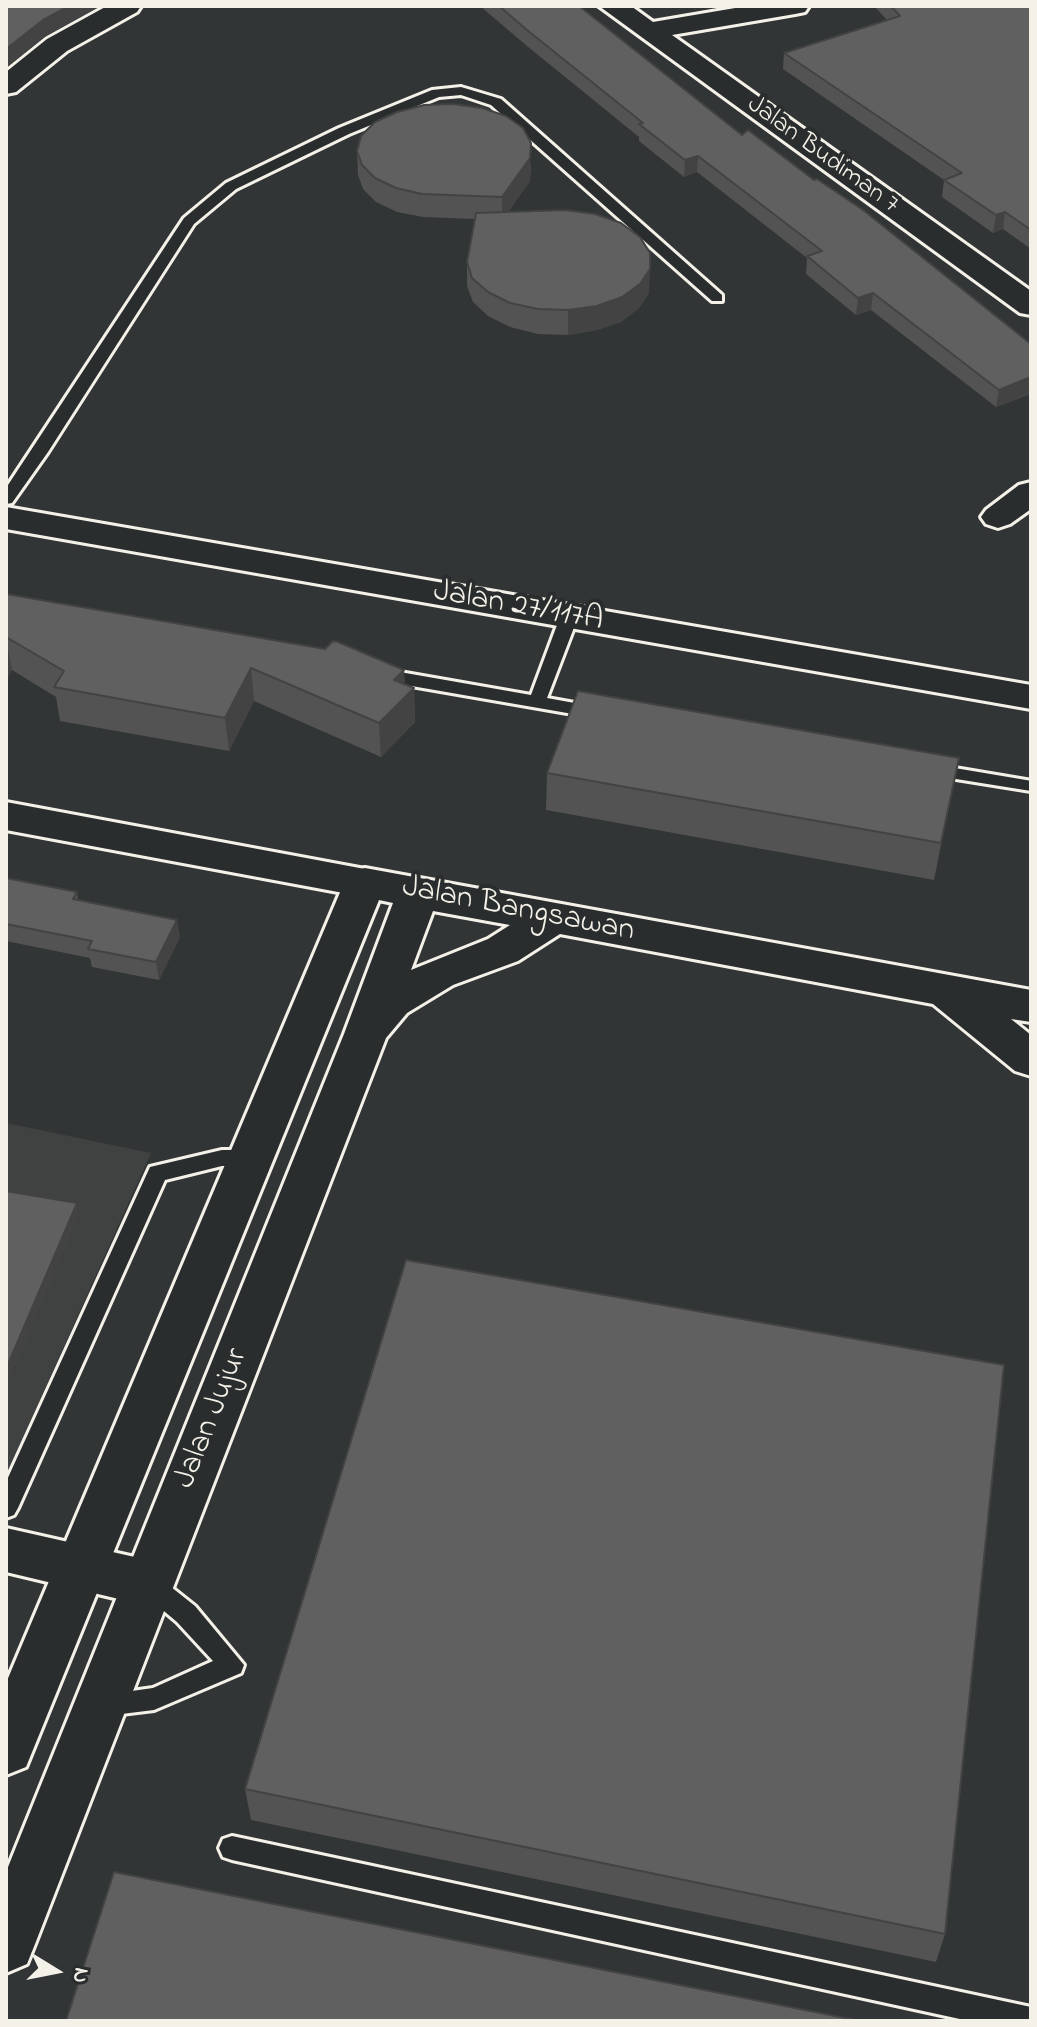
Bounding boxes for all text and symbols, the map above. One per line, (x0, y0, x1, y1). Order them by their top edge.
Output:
street label: Jalan Budiman 7 (740, 90, 904, 222)
street label: Jalan 27/117A (430, 574, 606, 642)
street label: Jalan Bangsawan (399, 870, 637, 952)
street label: Jalan Jujur (168, 1343, 258, 1495)
north arrow (16, 1931, 96, 2011)
text: N (63, 1965, 97, 1985)

